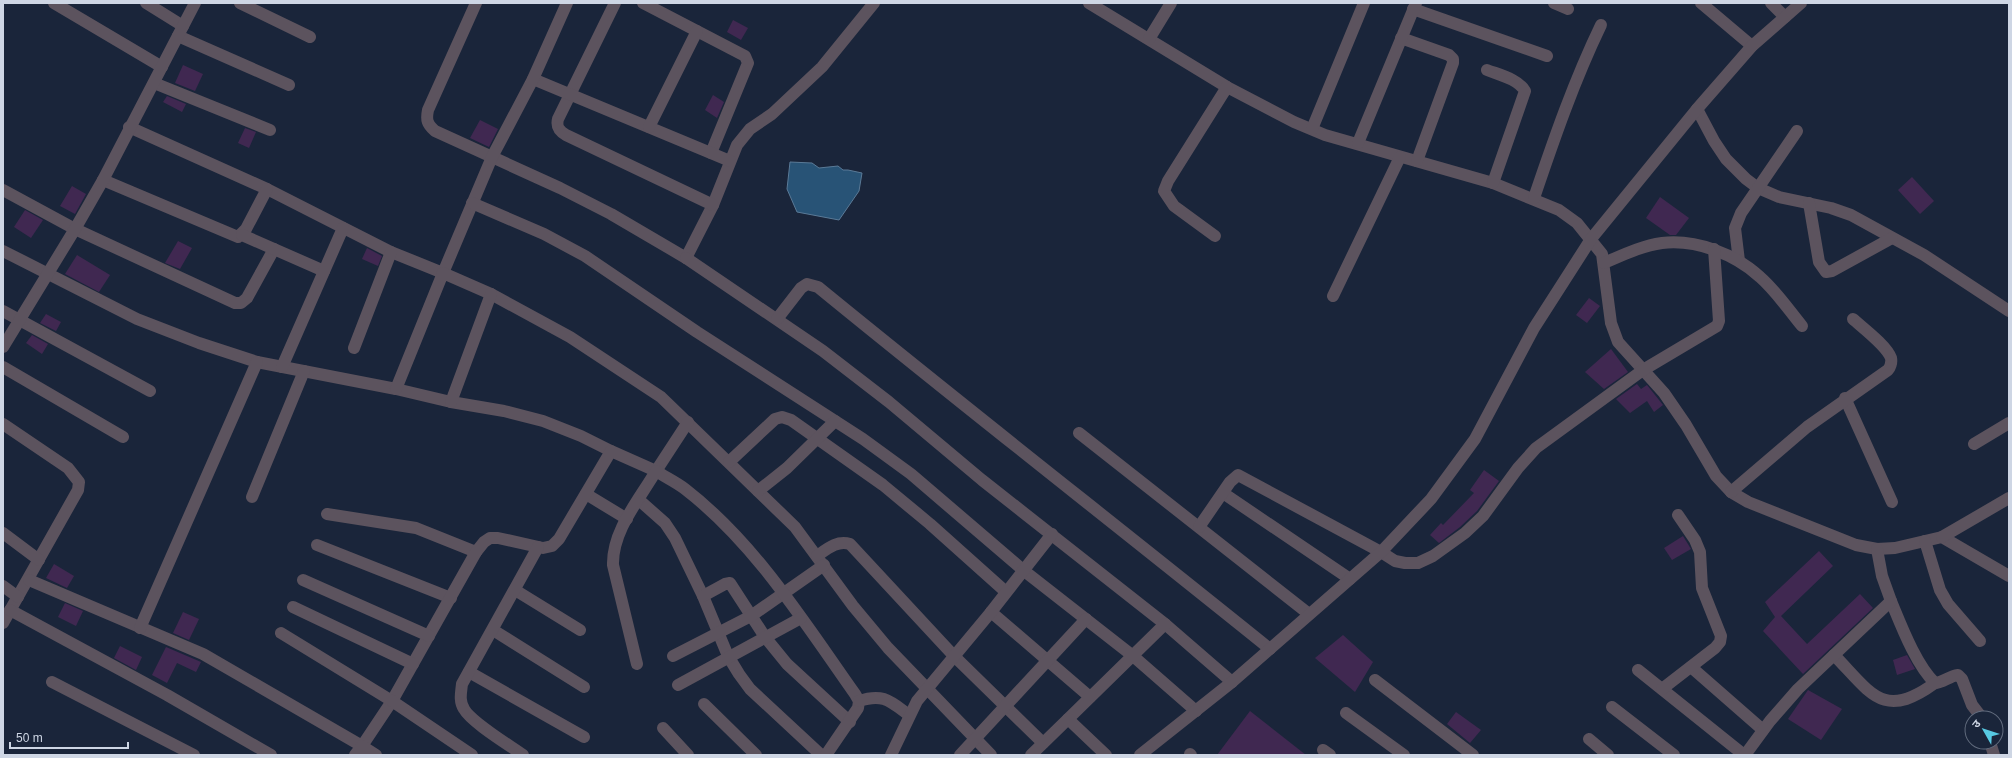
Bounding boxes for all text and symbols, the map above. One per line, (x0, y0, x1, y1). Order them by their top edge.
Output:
north arrow (1964, 710, 2004, 750)
text: उ (1970, 717, 1983, 730)
scale bar (10, 724, 128, 750)
text: 50 m (16, 731, 43, 745)

